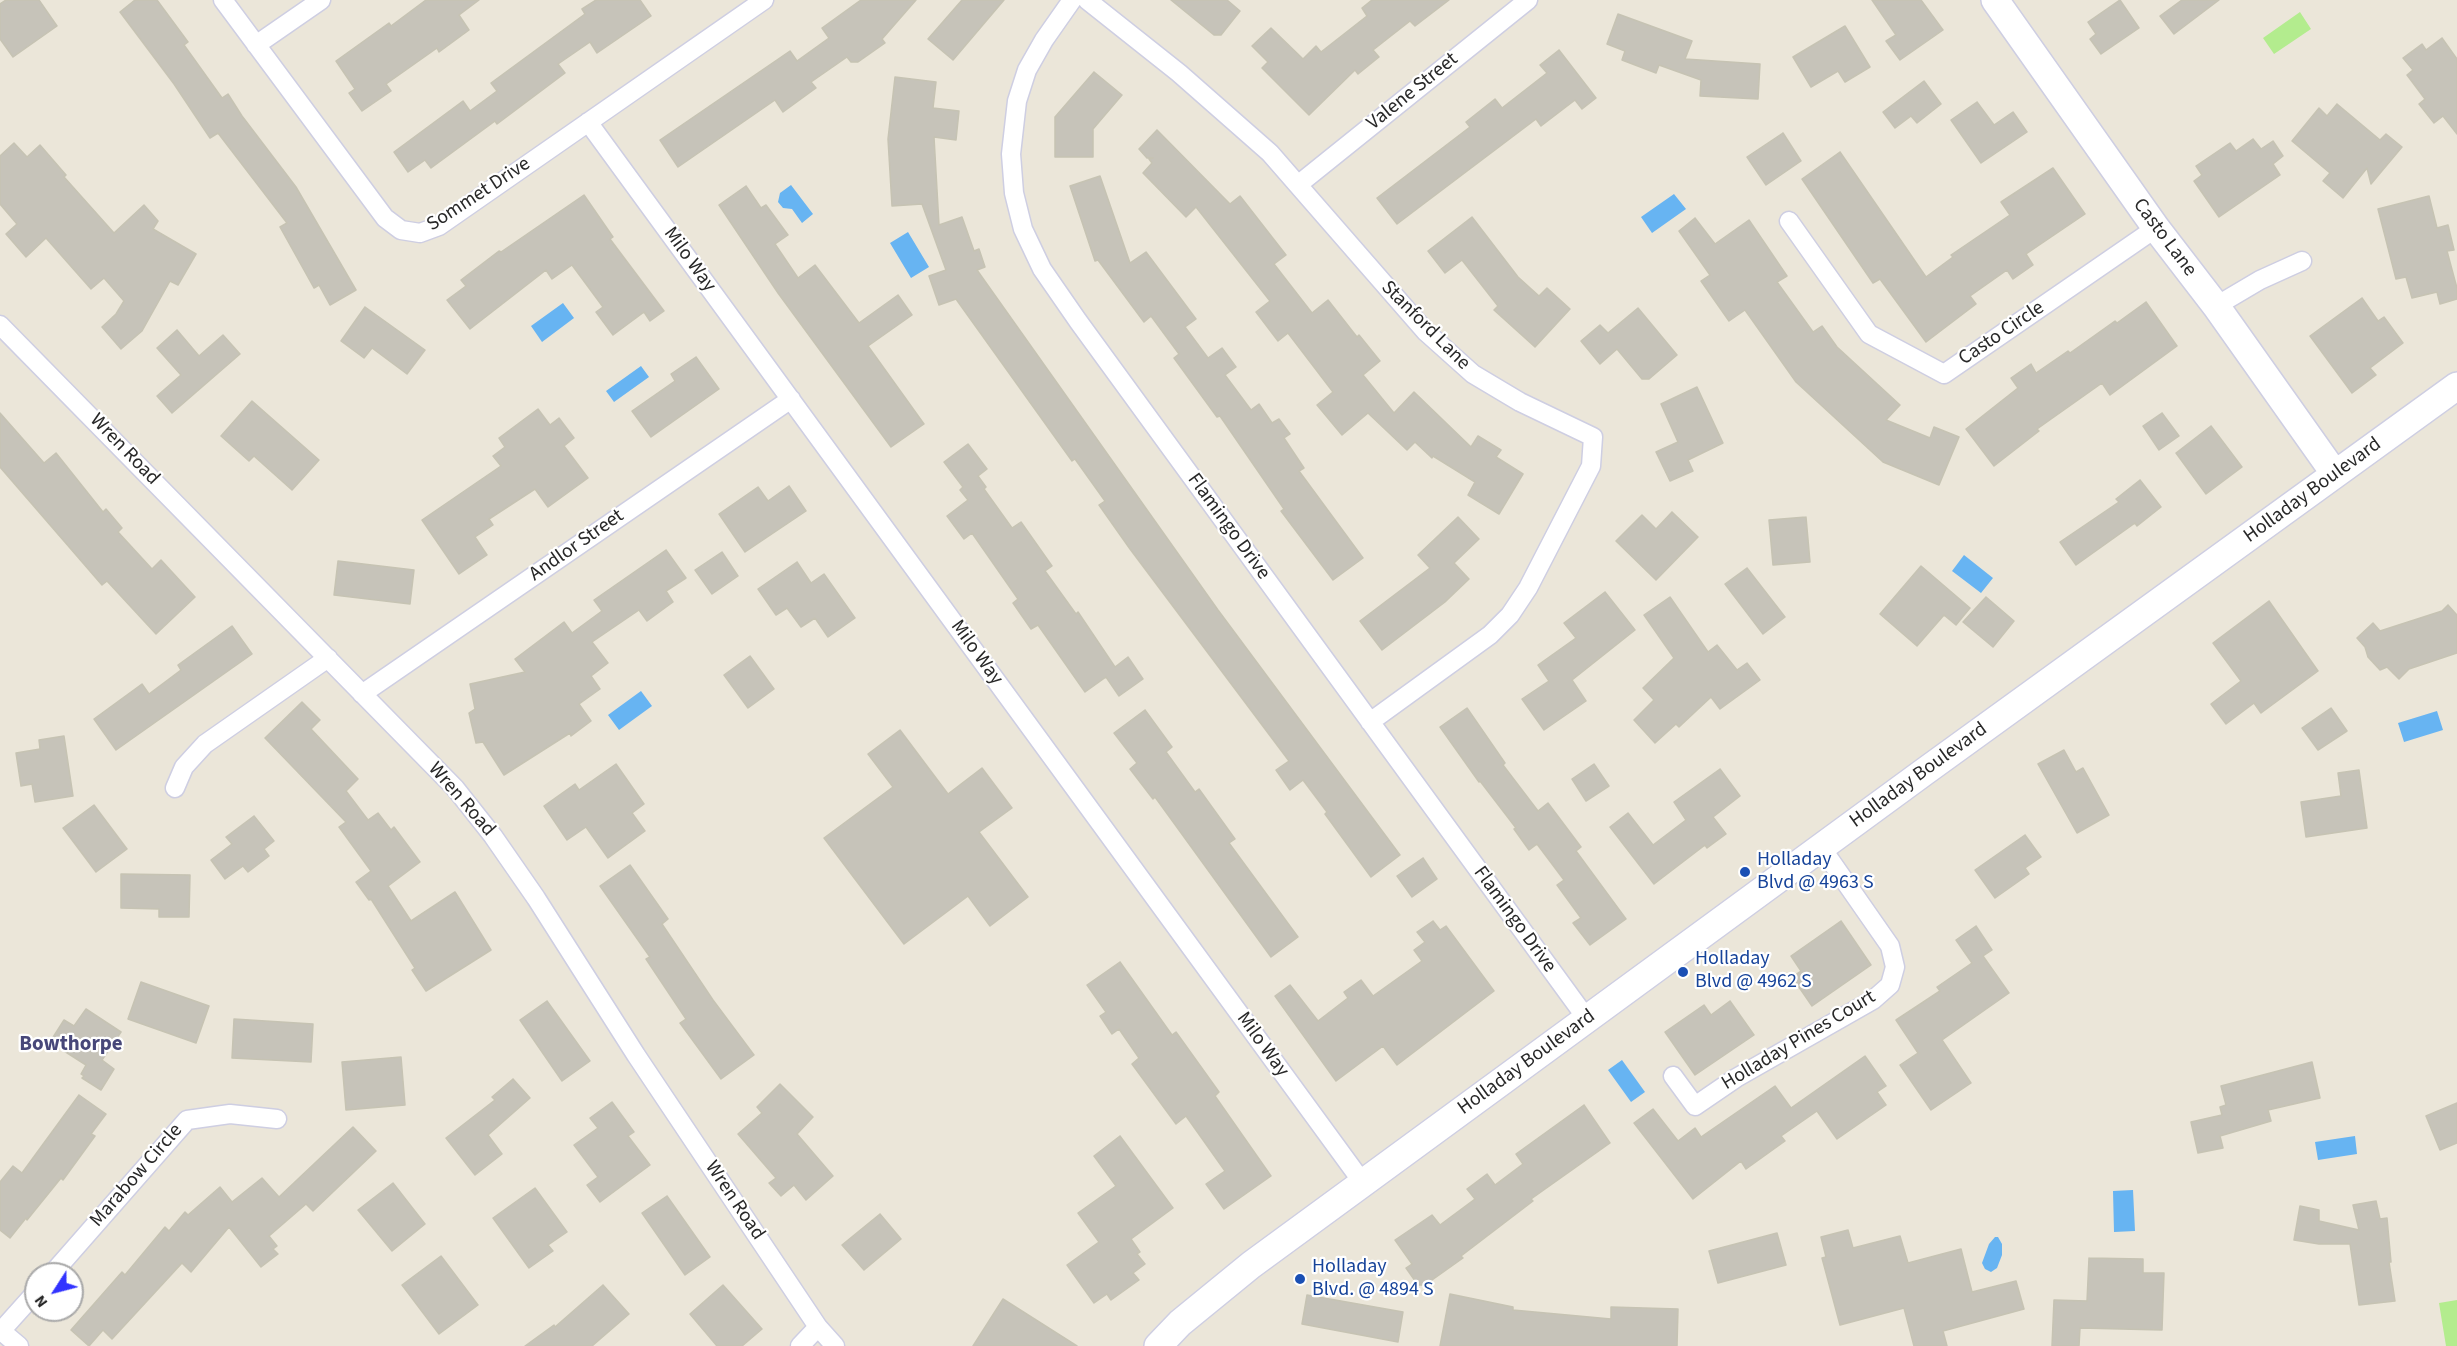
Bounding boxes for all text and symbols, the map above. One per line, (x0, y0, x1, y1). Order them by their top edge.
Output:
street label: Valene Street (1363, 48, 1463, 136)
street label: Sommet Drive (423, 153, 535, 237)
street label: Casto Lane (2127, 194, 2201, 282)
street label: Milo Way (657, 223, 721, 297)
street label: Stanford Lane (1375, 276, 1475, 376)
street label: Casto Circle (1955, 297, 2049, 371)
street label: Wren Road (84, 409, 164, 491)
street label: Holladay Boulevard (2240, 433, 2386, 549)
street label: Flamingo Drive (1181, 469, 1275, 585)
street label: Andlor Street (525, 505, 629, 587)
street label: Milo Way (944, 616, 1008, 690)
street label: Holladay Boulevard (1846, 718, 1992, 834)
street label: Wren Road (422, 758, 500, 842)
place label: Holladay Blvd @ 4963 S (1757, 849, 1874, 896)
street label: Flamingo Drive (1467, 862, 1561, 978)
marker: Holladay Blvd @ 4963 S (1738, 865, 1752, 879)
place label: Holladay Blvd @ 4962 S (1695, 948, 1812, 995)
marker: Holladay Blvd @ 4962 S (1676, 965, 1690, 979)
street label: Holladay Pines Court (1718, 986, 1880, 1096)
street label: Holladay Boulevard (1454, 1005, 1600, 1121)
street label: Milo Way (1230, 1008, 1294, 1082)
district label: Bowthorpe (19, 1032, 123, 1058)
street label: Marabow Circle (86, 1120, 188, 1232)
street label: Wren Road (699, 1157, 769, 1245)
place label: Holladay Blvd. @ 4894 S (1312, 1256, 1434, 1303)
north arrow (24, 1262, 84, 1322)
marker: Holladay Blvd. @ 4894 S (1293, 1272, 1307, 1286)
text: N (29, 1291, 53, 1312)

